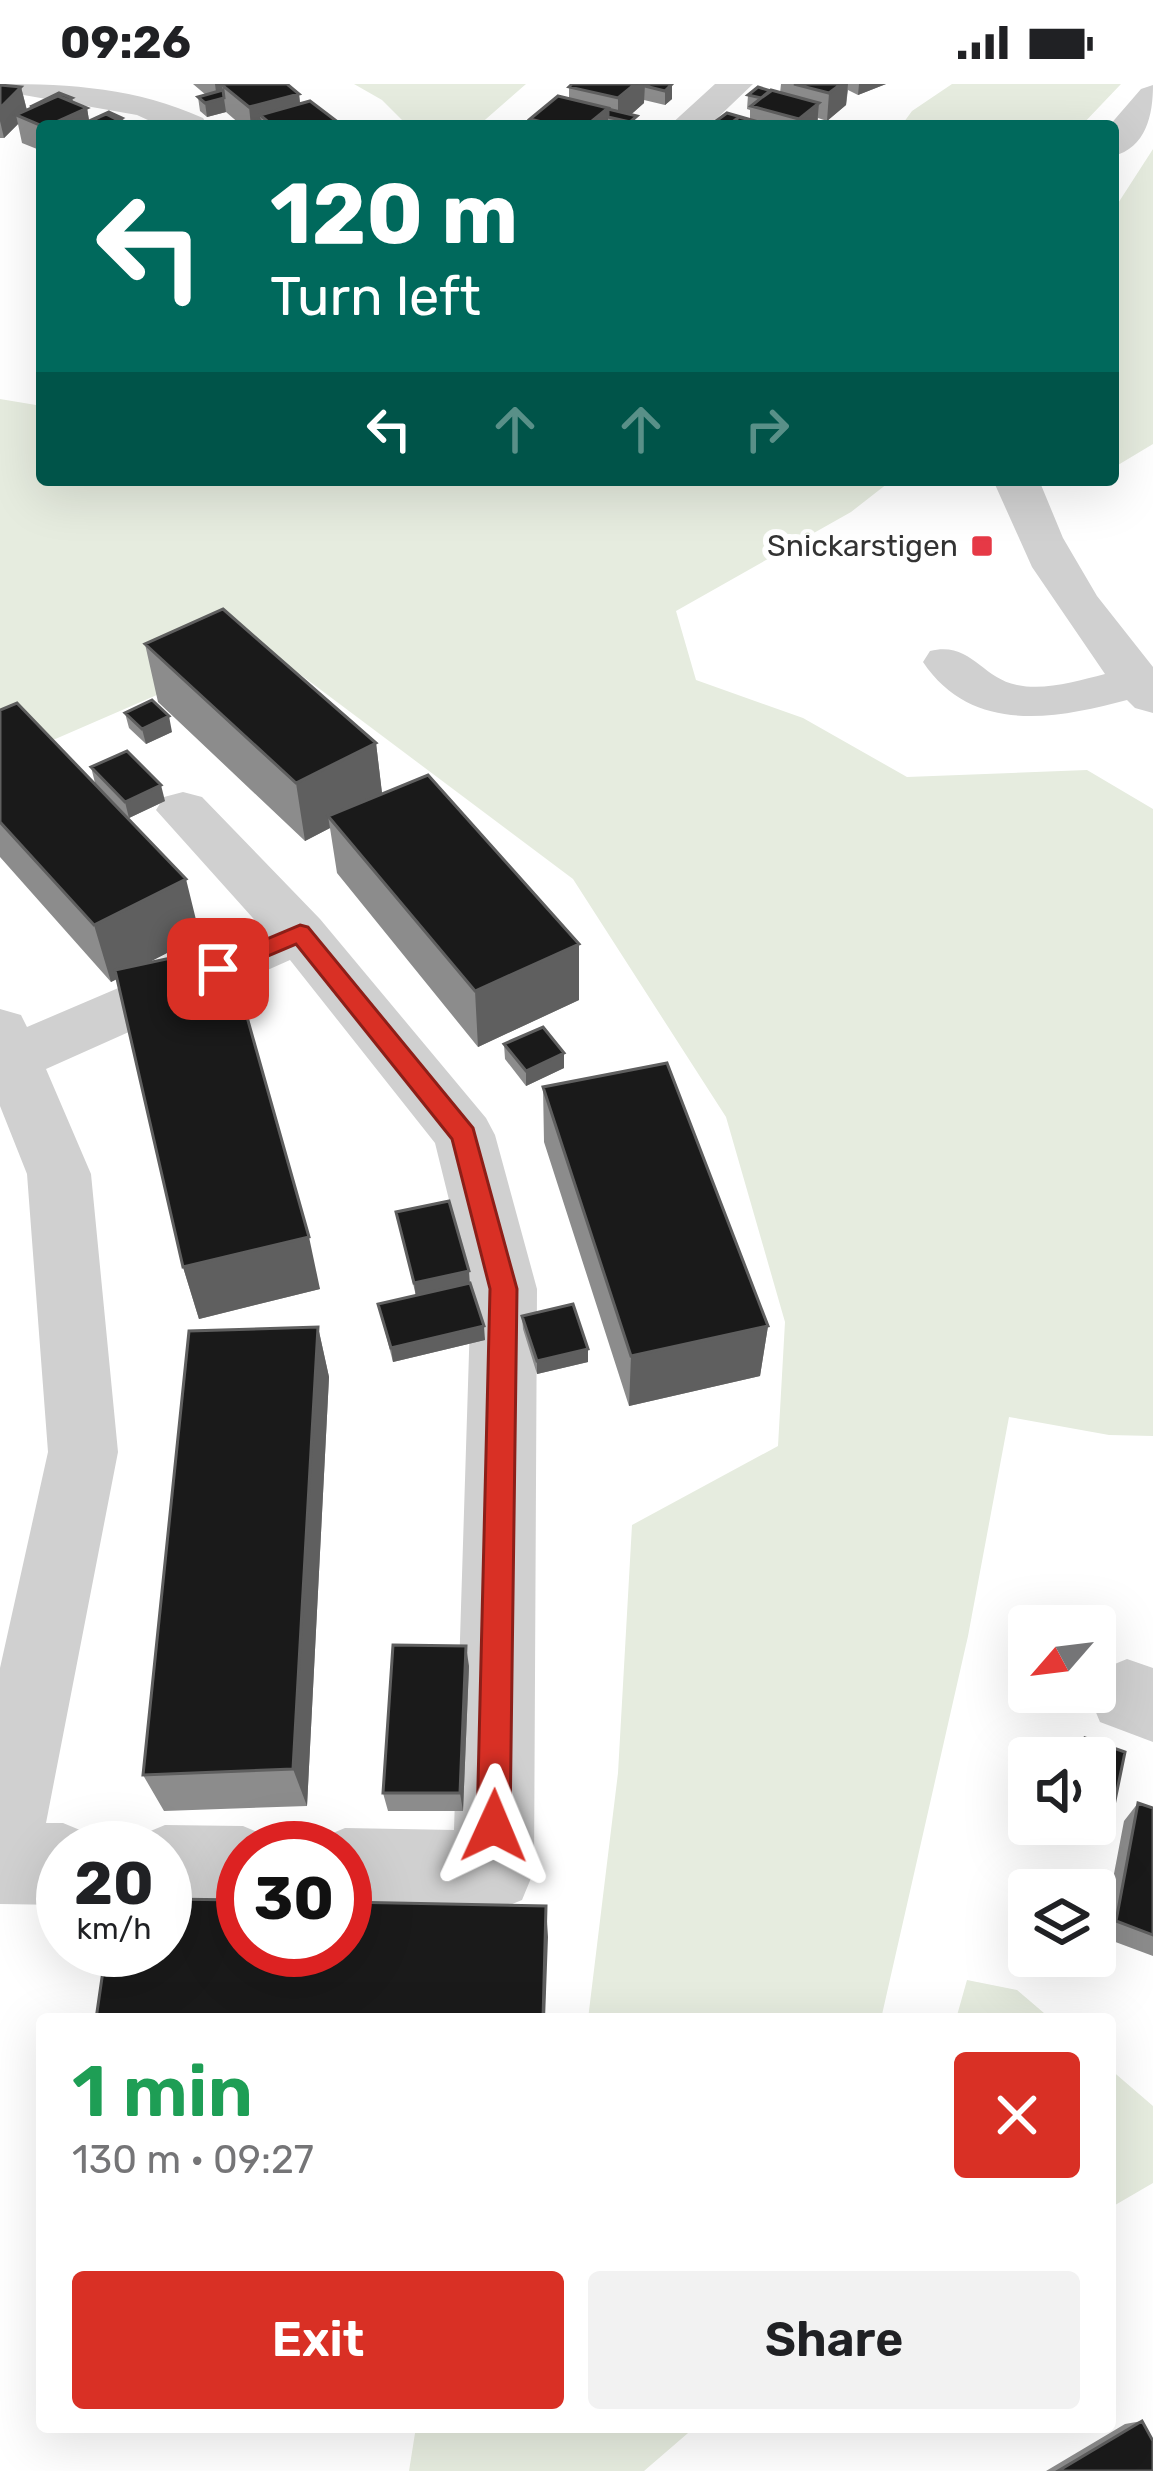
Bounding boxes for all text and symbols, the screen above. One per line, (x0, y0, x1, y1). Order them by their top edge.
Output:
text: 09:26 (60, 16, 191, 69)
text: 120 m (270, 164, 518, 264)
icon: left (72, 168, 228, 324)
text: Turn left (270, 265, 481, 329)
icon: left (356, 396, 422, 462)
icon: ahead (482, 396, 548, 462)
icon: ahead (608, 396, 674, 462)
icon: right (734, 396, 800, 462)
place label: Snickarstigen (767, 528, 958, 564)
marker: Snickarstigen (969, 533, 995, 559)
pin (167, 918, 269, 1020)
icon: arrive (185, 936, 251, 1002)
north arrow (1008, 1605, 1116, 1713)
map controls (1008, 1605, 1116, 1977)
button: sound (1008, 1737, 1116, 1845)
position arrow (431, 1763, 557, 1889)
speed limit sign: 30 (216, 1821, 372, 1977)
text: 20 (74, 1848, 154, 1919)
button: layers (1008, 1869, 1116, 1977)
text: km/h (77, 1911, 151, 1947)
text: 1 min (72, 2049, 253, 2134)
button: close (954, 2052, 1080, 2178)
text: 130 m · 09:27 (72, 2137, 314, 2183)
button: Exit (72, 2271, 564, 2409)
button: Share (588, 2271, 1080, 2409)

